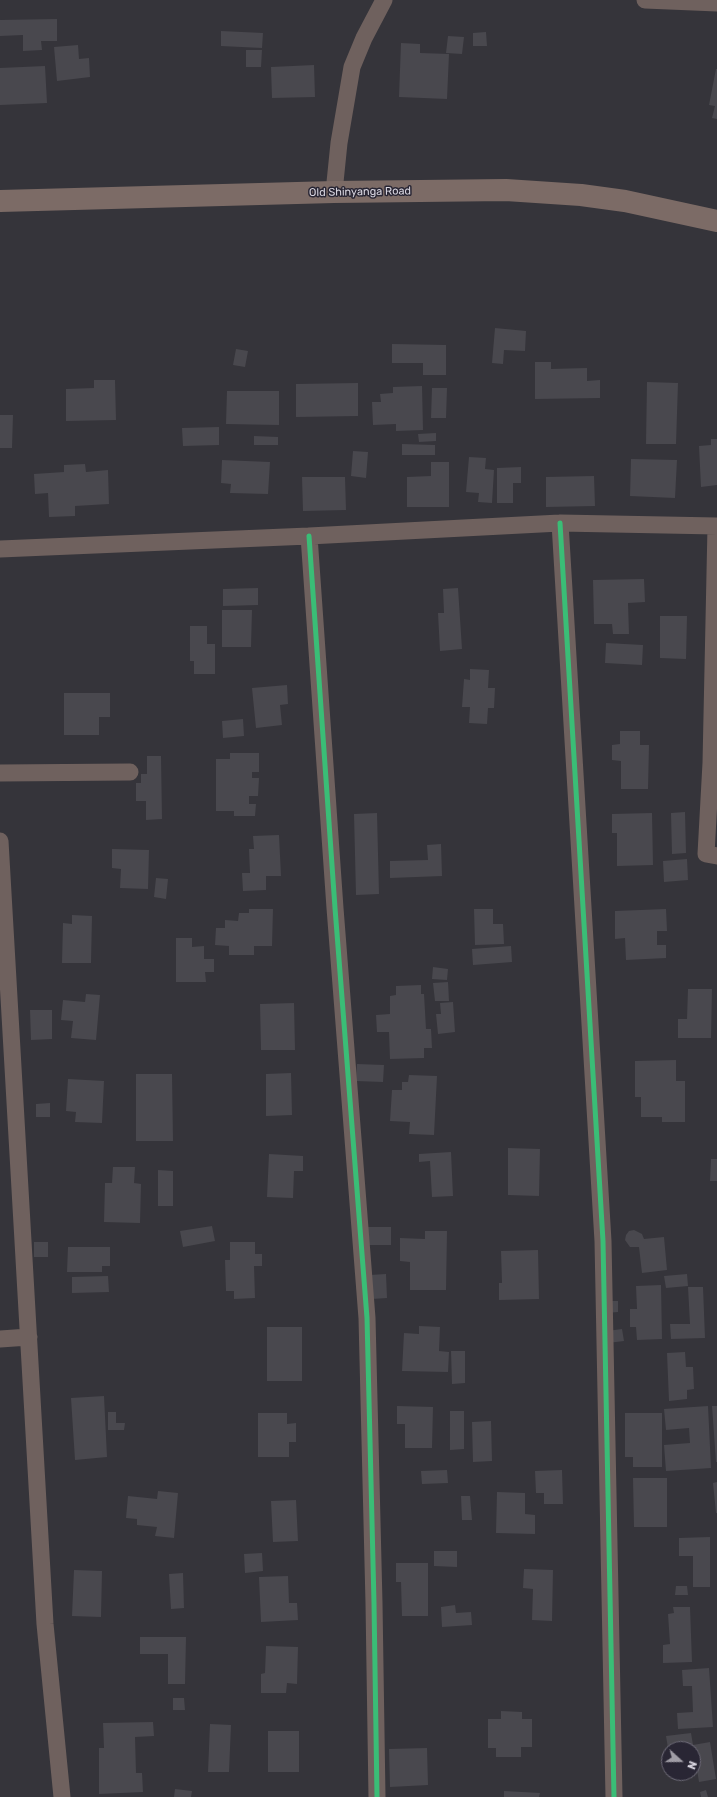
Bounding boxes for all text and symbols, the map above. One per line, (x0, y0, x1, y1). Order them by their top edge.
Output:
street label: Old Shinyanga Road (309, 185, 411, 199)
north arrow (661, 1741, 701, 1781)
text: N (684, 1759, 699, 1771)

